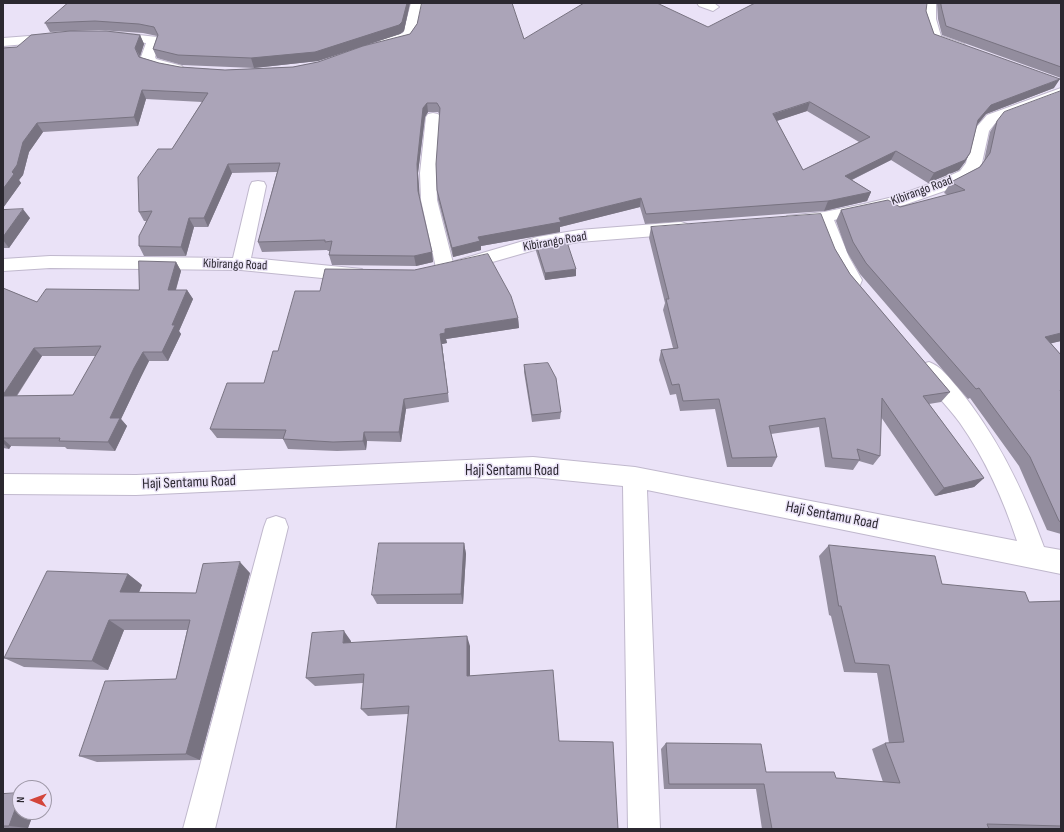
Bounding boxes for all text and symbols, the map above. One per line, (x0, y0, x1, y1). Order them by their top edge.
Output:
street label: Kibirango Road (889, 173, 955, 209)
street label: Kibirango Road (522, 229, 588, 255)
street label: Kibirango Road (203, 256, 267, 274)
street label: Haji Sentamu Road (465, 462, 559, 480)
street label: Haji Sentamu Road (142, 472, 236, 494)
street label: Haji Sentamu Road (784, 498, 880, 534)
north arrow (12, 780, 52, 820)
text: N (14, 797, 27, 803)

